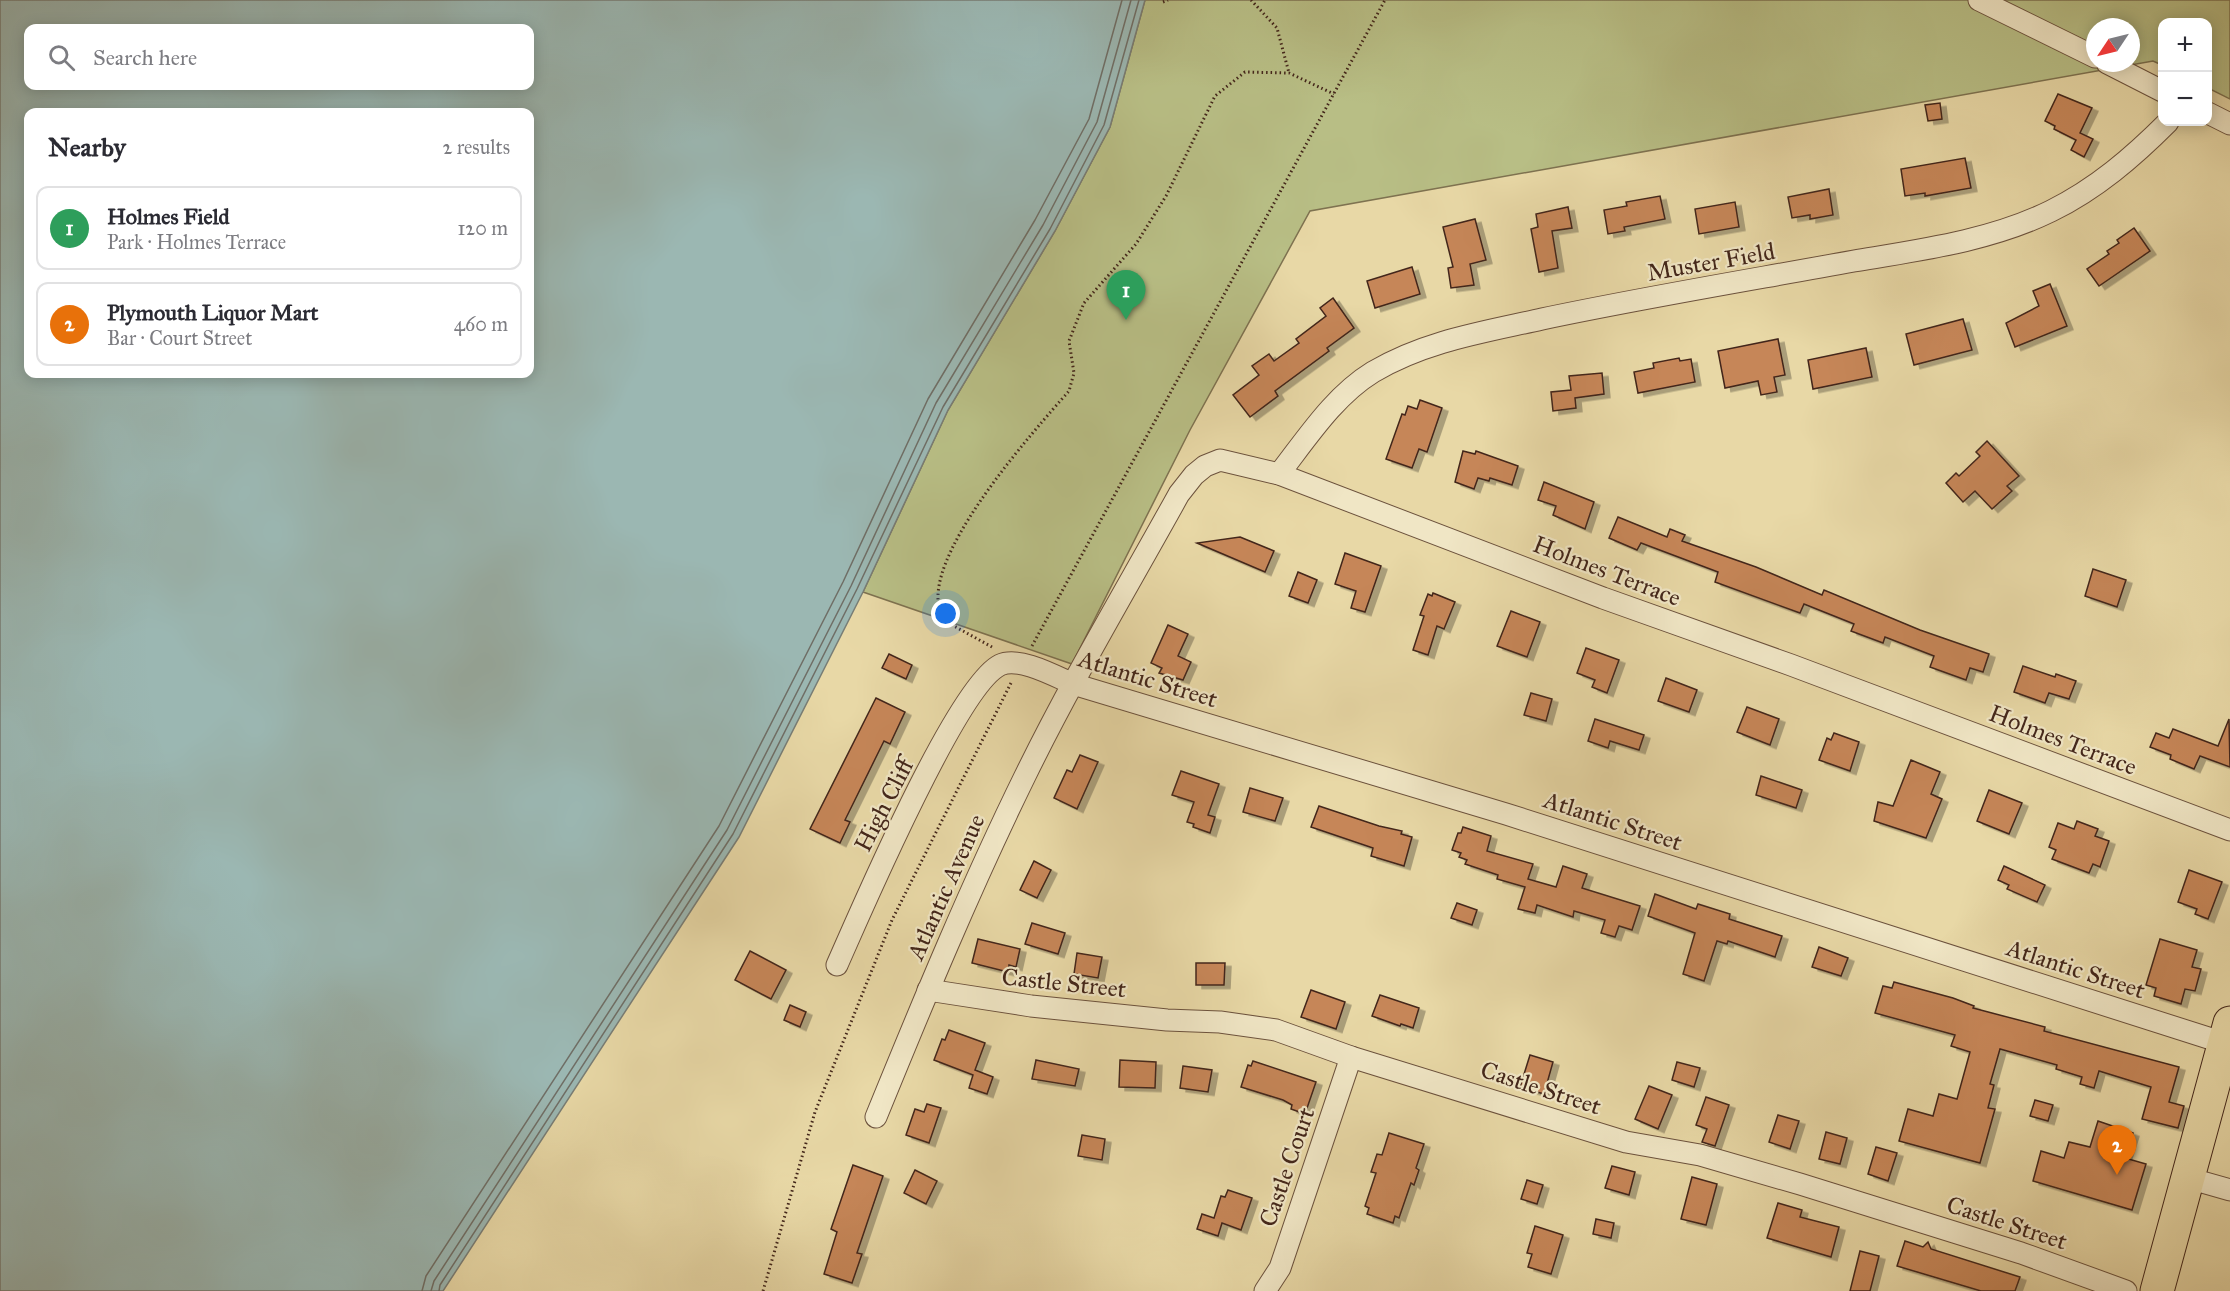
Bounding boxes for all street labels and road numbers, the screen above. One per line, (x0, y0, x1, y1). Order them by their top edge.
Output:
street label: Muster Field (1645, 236, 1777, 288)
street label: Holmes Terrace (1529, 529, 1685, 613)
street label: Atlantic Street (1074, 643, 1222, 715)
street label: Holmes Terrace (1985, 698, 2141, 782)
street label: High Cliff (848, 750, 922, 857)
street label: Atlantic Street (1539, 784, 1687, 858)
street label: Atlantic Avenue (900, 809, 991, 965)
street label: Atlantic Street (2002, 932, 2150, 1006)
street label: Castle Street (1000, 962, 1128, 1005)
street label: Castle Street (1477, 1054, 1606, 1122)
street label: Castle Court (1253, 1103, 1322, 1231)
street label: Castle Street (1943, 1189, 2072, 1257)

